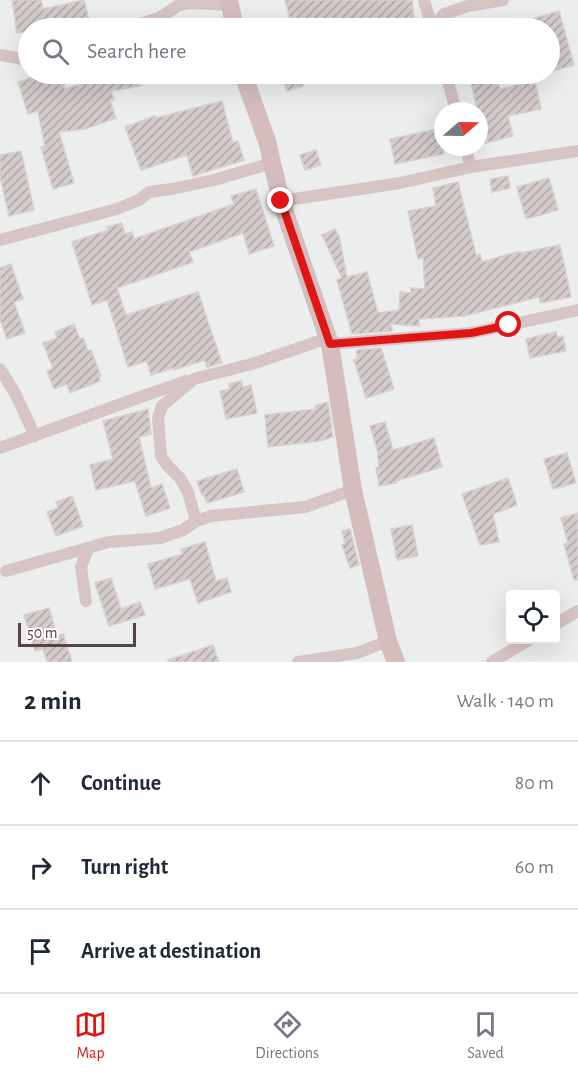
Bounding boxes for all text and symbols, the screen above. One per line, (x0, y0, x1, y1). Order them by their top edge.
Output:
search box (18, 18, 560, 84)
icon: search (39, 35, 72, 68)
text: Search here (87, 40, 186, 62)
north arrow (434, 102, 488, 156)
route end (267, 187, 293, 213)
route start (495, 311, 521, 337)
map controls (506, 590, 560, 644)
button: locate (506, 590, 560, 644)
scale bar (18, 620, 136, 648)
text: 50 m (27, 625, 58, 641)
text: 2 min (24, 688, 82, 714)
text: Walk · 140 m (456, 691, 554, 711)
icon: ahead (24, 767, 57, 800)
text: Continue (81, 772, 161, 794)
text: 80 m (515, 773, 554, 793)
icon: right (24, 851, 57, 884)
text: Turn right (81, 856, 168, 878)
text: 60 m (515, 857, 554, 877)
icon: arrive (24, 935, 57, 968)
text: Arrive at destination (81, 940, 261, 962)
tab: Map (74, 1008, 107, 1063)
tab: Directions (255, 1008, 319, 1063)
tab: Saved (467, 1008, 504, 1063)

